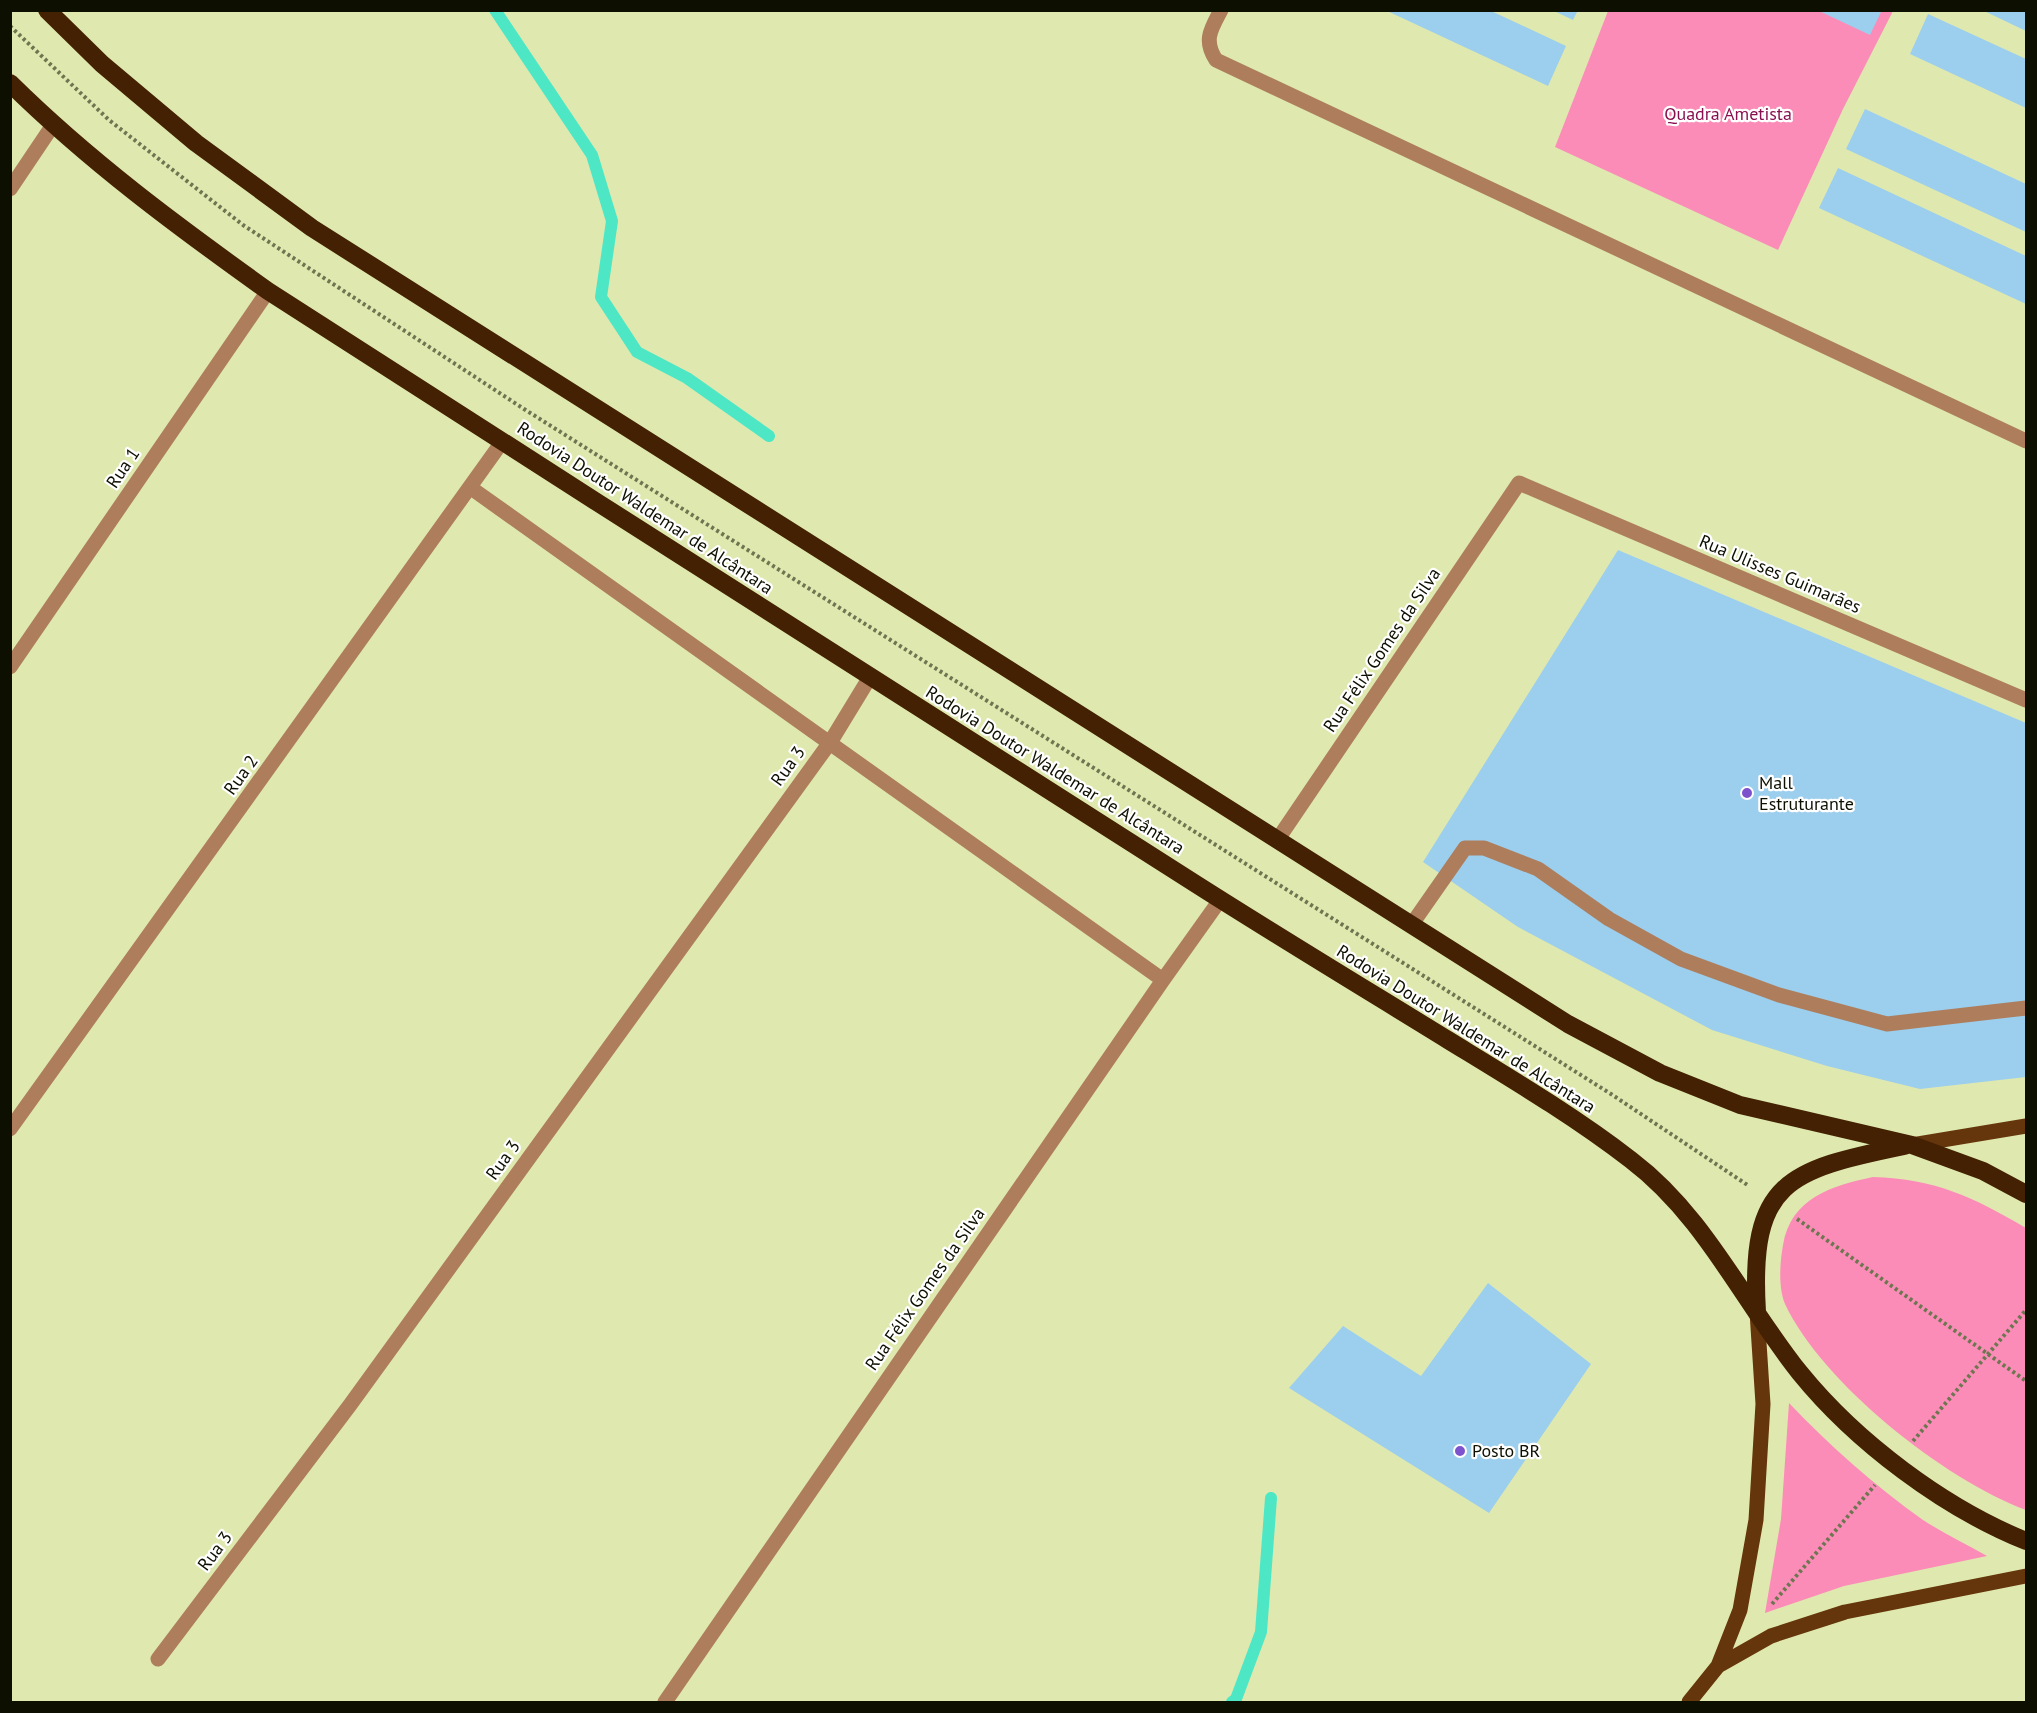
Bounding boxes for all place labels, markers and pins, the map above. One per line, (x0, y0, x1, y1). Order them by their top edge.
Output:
place label: Mall Estruturante (1759, 771, 1854, 815)
marker: Mall Estruturante (1740, 786, 1754, 800)
place label: Posto BR (1472, 1439, 1541, 1462)
marker: Posto BR (1453, 1444, 1467, 1458)

